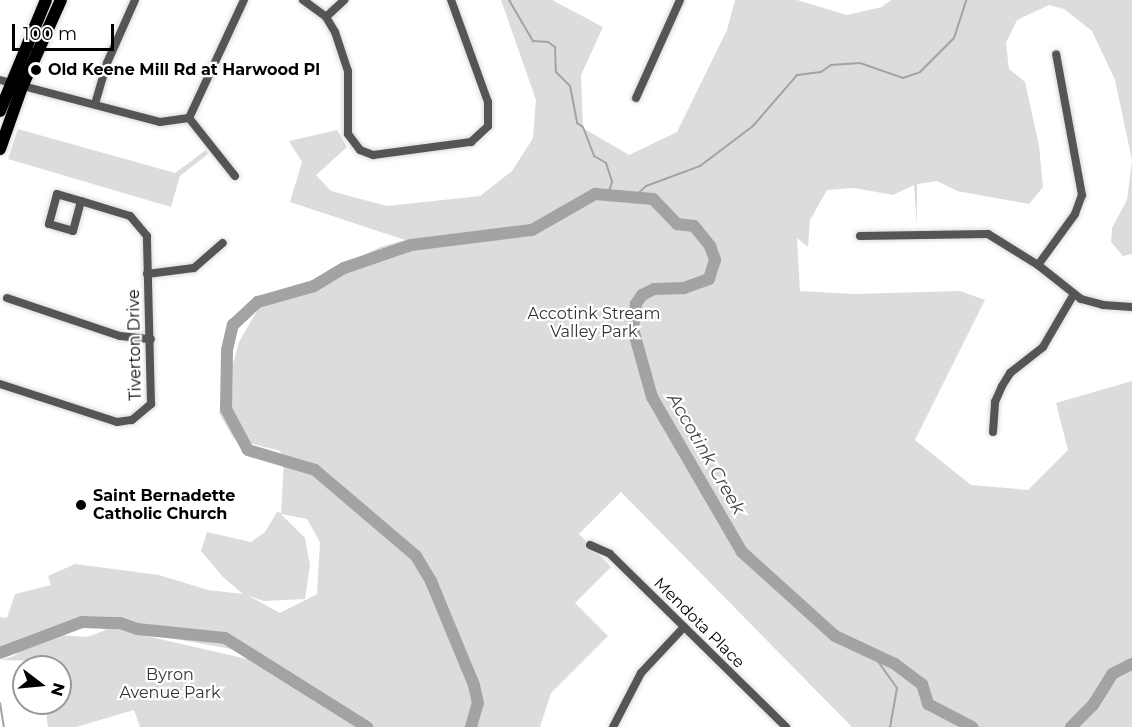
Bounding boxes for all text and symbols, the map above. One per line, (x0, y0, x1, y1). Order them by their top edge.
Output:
scale bar (15, 12, 117, 50)
text: 100 m (23, 23, 77, 45)
place label: Old Keene Mill Rd at Harwood Pl (48, 60, 320, 80)
marker: Old Keene Mill Rd at Harwood Pl (29, 63, 43, 77)
street label: Tiverton Drive (124, 289, 146, 401)
park label: Accotink Stream Valley Park (528, 304, 660, 342)
water label: Accotink Creek (663, 390, 749, 518)
place label: Saint Bernadette Catholic Church (93, 486, 235, 524)
marker: Saint Bernadette Catholic Church (74, 498, 88, 512)
street label: Mendota Place (650, 574, 748, 672)
north arrow (12, 655, 72, 715)
park label: Byron Avenue Park (119, 665, 221, 703)
text: N (47, 681, 69, 698)

